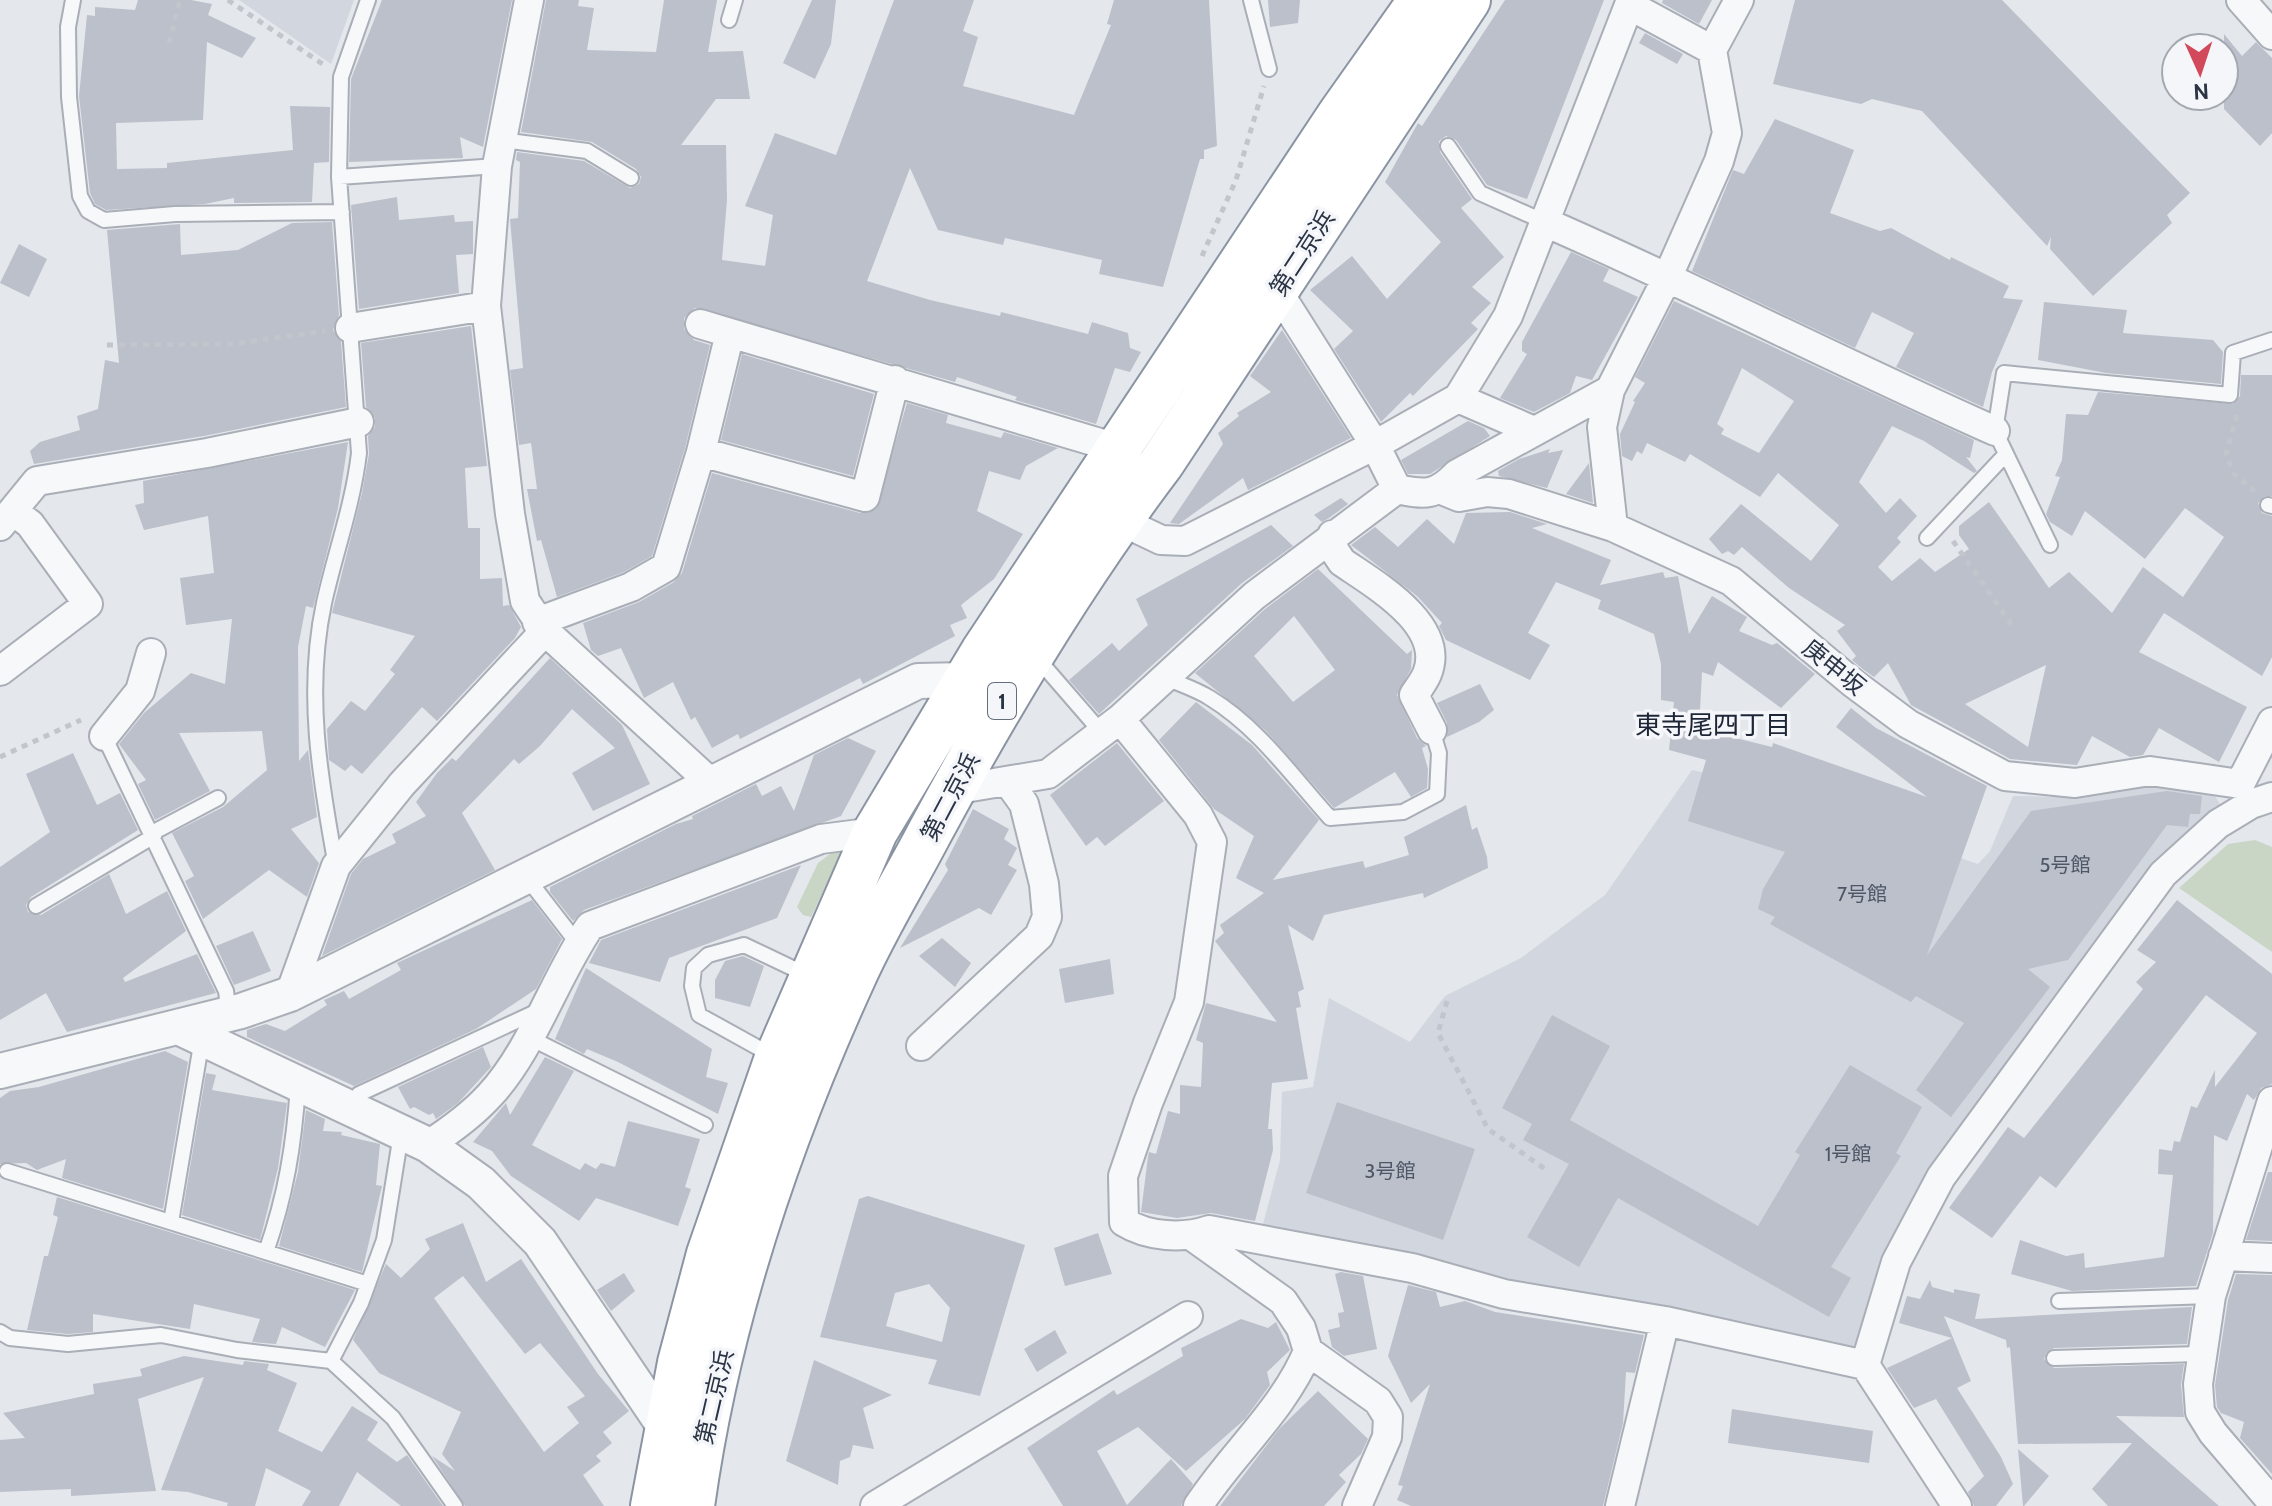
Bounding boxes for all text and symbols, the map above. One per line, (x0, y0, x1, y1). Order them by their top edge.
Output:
north arrow (2160, 32, 2240, 112)
text: N (2193, 78, 2209, 105)
street label: 第二京浜 (1264, 205, 1340, 301)
street label: 庚申坂 (1797, 633, 1871, 701)
road number: 1 (988, 683, 1016, 719)
district label: 東寺尾四丁目 (1635, 709, 1791, 741)
street label: 第二京浜 (915, 748, 985, 846)
house number: 5号館 (2040, 853, 2090, 877)
house number: 7号館 (1837, 882, 1887, 906)
house number: 1号館 (1825, 1142, 1871, 1166)
house number: 3号館 (1365, 1159, 1415, 1183)
street label: 第二京浜 (689, 1347, 739, 1447)

